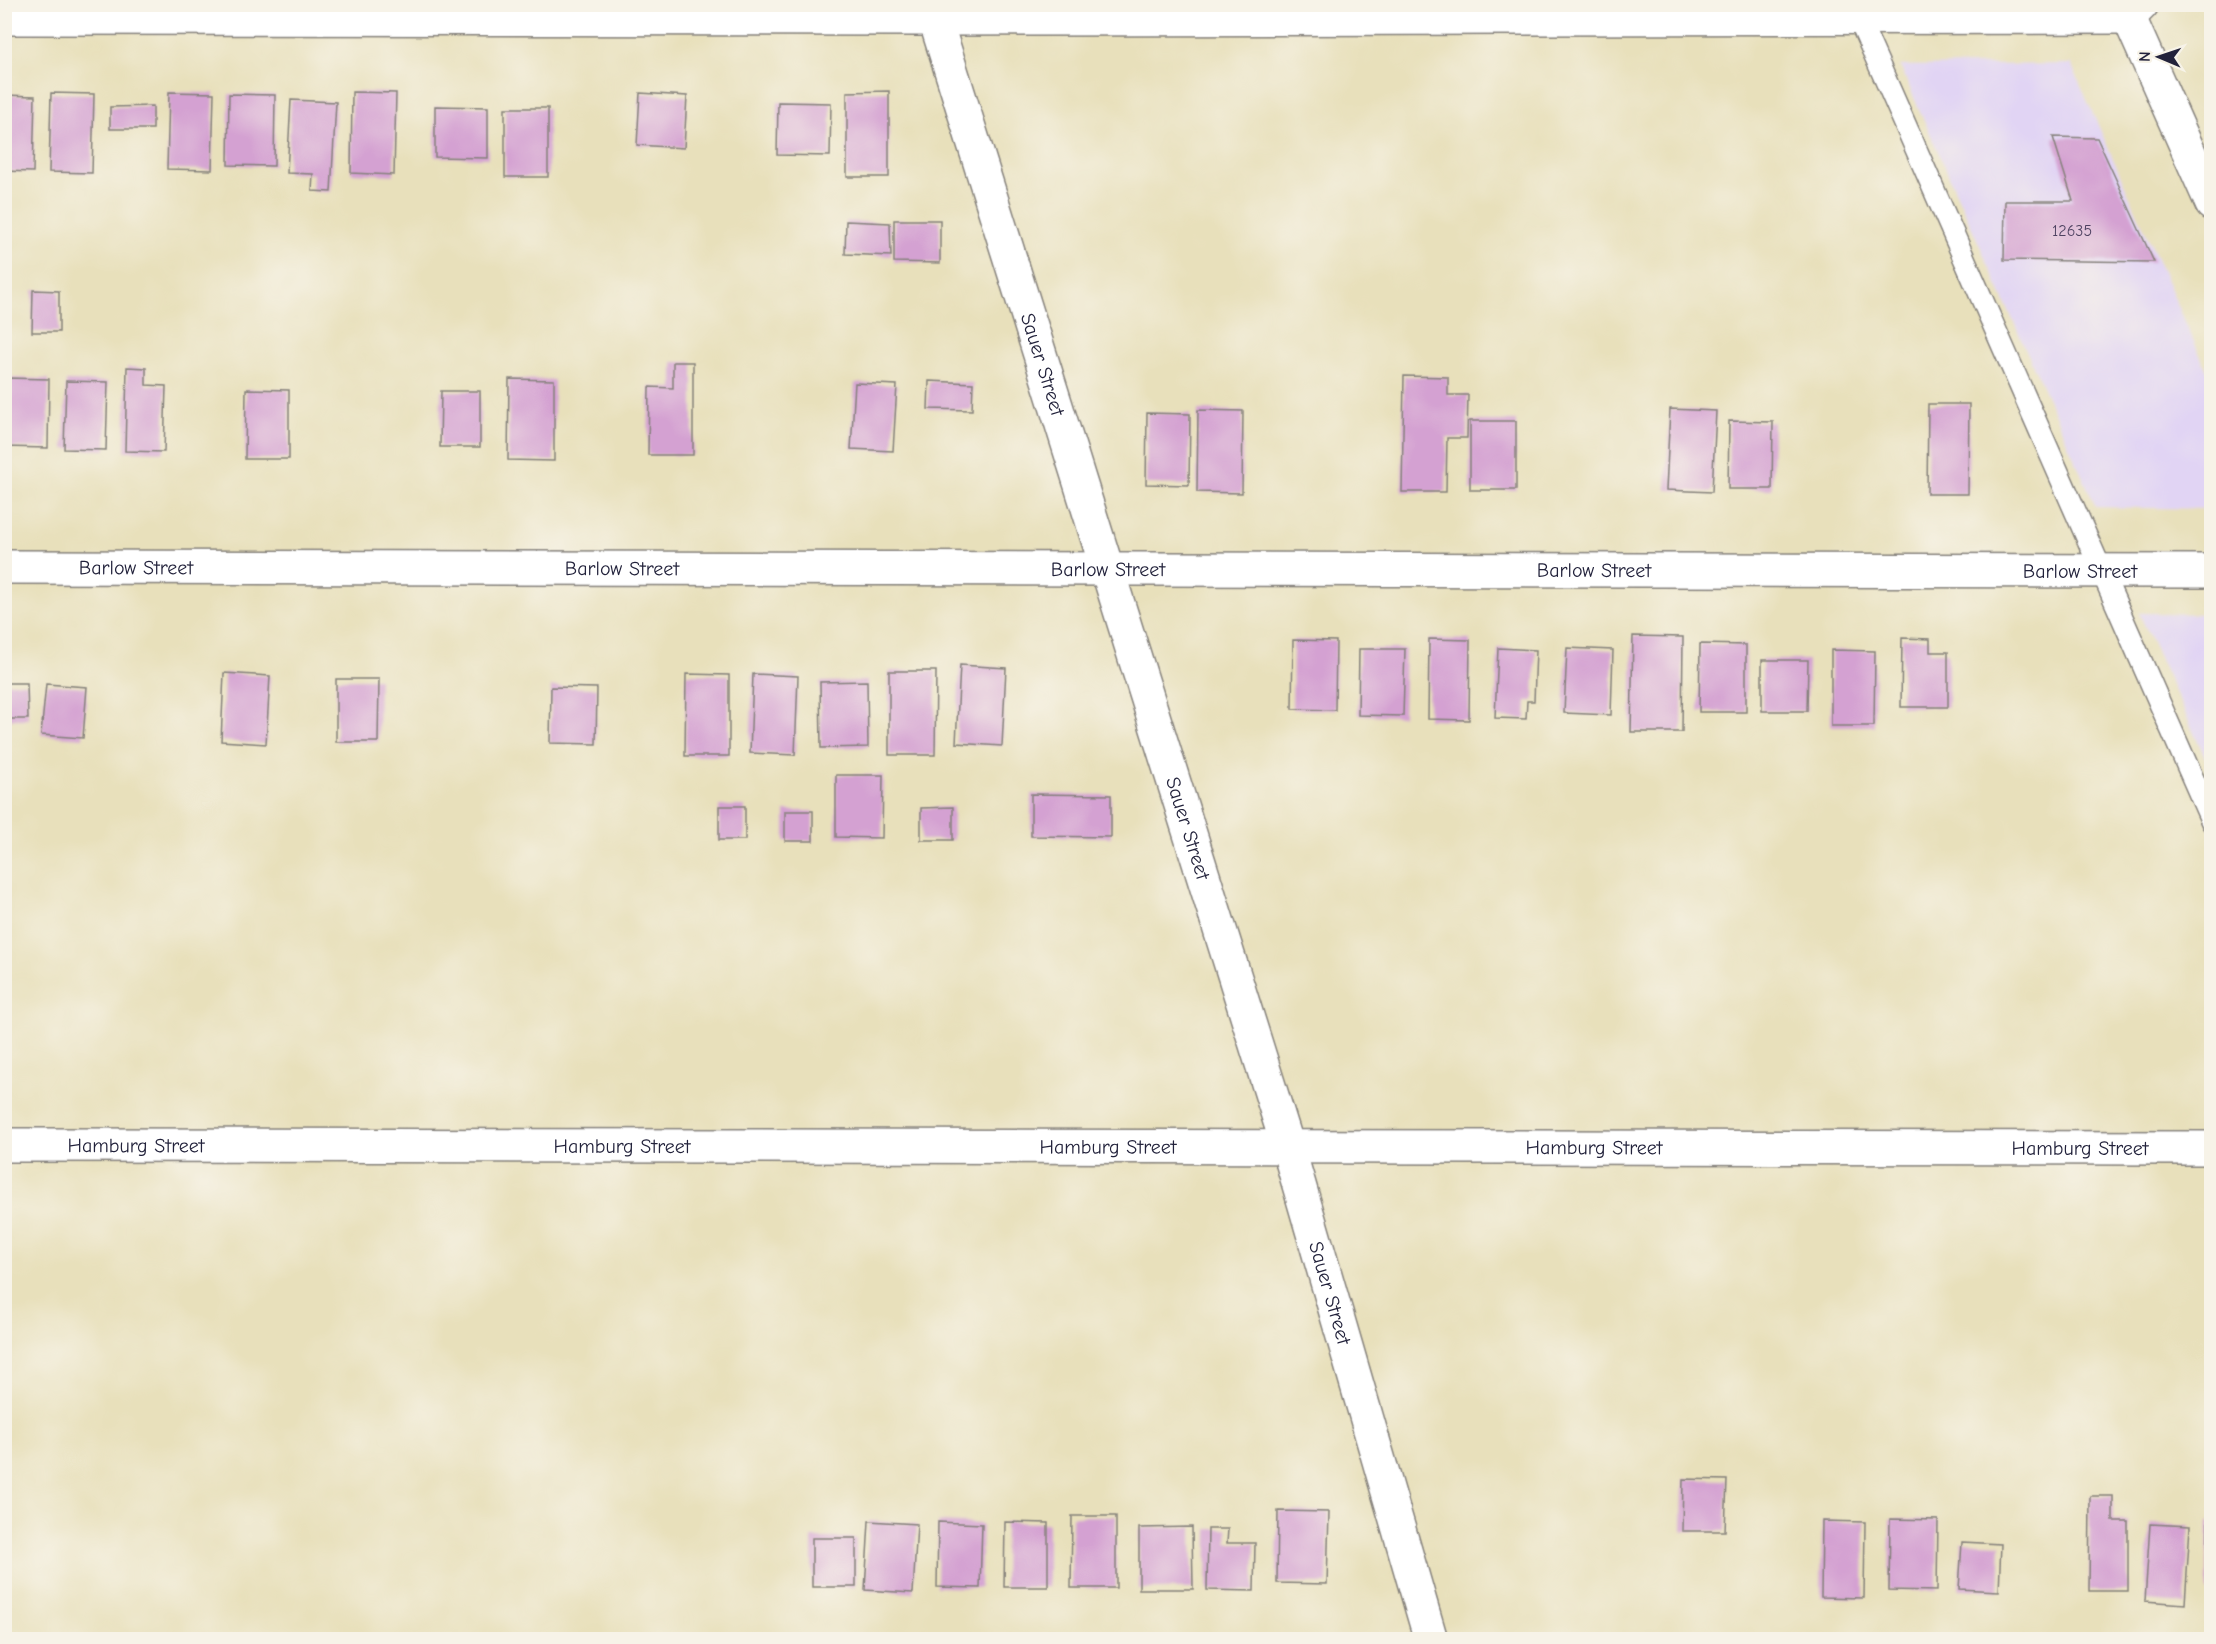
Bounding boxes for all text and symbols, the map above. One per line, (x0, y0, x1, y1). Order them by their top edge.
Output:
north arrow (2129, 27, 2189, 87)
text: N (2136, 51, 2154, 62)
house number: 12635 (2052, 222, 2092, 240)
street label: Sauer Street (1016, 310, 1070, 420)
street label: Barlow Street (79, 556, 194, 579)
street label: Barlow Street (565, 557, 680, 580)
street label: Barlow Street (1051, 557, 1166, 581)
street label: Barlow Street (1537, 558, 1652, 581)
street label: Barlow Street (2023, 559, 2138, 582)
street label: Sauer Street (1161, 774, 1216, 884)
street label: Hamburg Street (67, 1134, 206, 1157)
street label: Hamburg Street (553, 1134, 692, 1157)
street label: Hamburg Street (1039, 1135, 1178, 1158)
street label: Hamburg Street (1525, 1136, 1664, 1159)
street label: Hamburg Street (2011, 1136, 2150, 1159)
street label: Sauer Street (1304, 1239, 1357, 1349)

